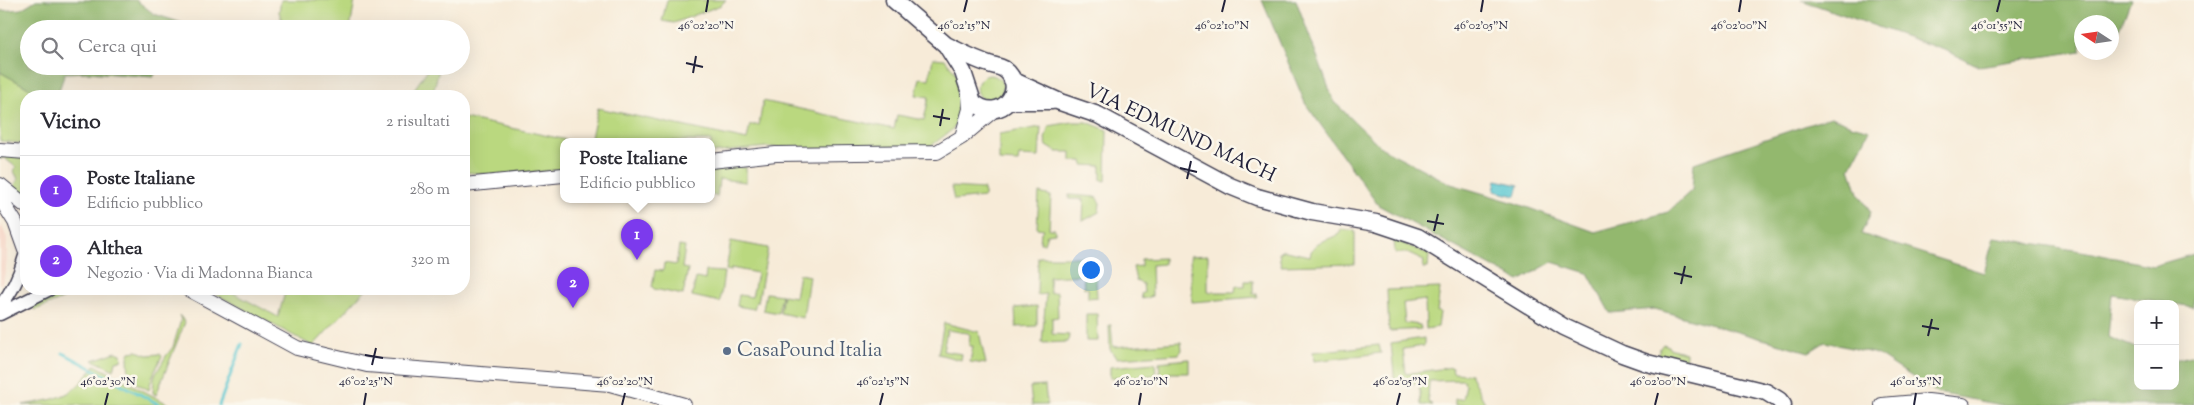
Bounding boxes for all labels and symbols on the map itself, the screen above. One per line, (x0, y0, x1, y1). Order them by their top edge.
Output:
north arrow (2074, 15, 2119, 60)
text: 46°02'20"N (678, 17, 734, 35)
text: 46°02'15"N (938, 17, 991, 35)
text: 46°02'10"N (1195, 17, 1250, 35)
text: 46°02'05"N (1454, 17, 1508, 35)
text: 46°02'00"N (1711, 17, 1767, 35)
text: 46°01'55"N (1971, 17, 2023, 35)
street label: VIA EDMUND MACH (1080, 77, 1280, 191)
pin: 1 (621, 219, 653, 260)
your location (1078, 257, 1104, 283)
pin: 2 (557, 267, 589, 308)
place label: CasaPound Italia (737, 337, 882, 366)
marker: CasaPound Italia (721, 345, 733, 357)
text: 46°02'30"N (80, 373, 136, 391)
text: 46°02'25"N (339, 373, 393, 391)
text: 46°02'20"N (597, 373, 653, 391)
text: 46°02'15"N (857, 373, 910, 391)
text: 46°02'10"N (1114, 373, 1169, 391)
text: 46°02'05"N (1373, 373, 1427, 391)
text: 46°02'00"N (1630, 373, 1686, 391)
text: 46°01'55"N (1890, 373, 1942, 391)

